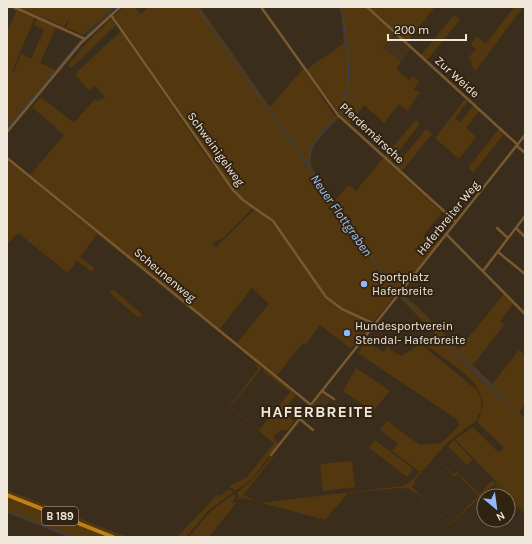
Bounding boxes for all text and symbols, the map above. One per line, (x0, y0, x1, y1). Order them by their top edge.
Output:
scale bar (388, 16, 466, 42)
text: 200 m (394, 23, 429, 37)
street label: Zur Weide (432, 53, 482, 101)
street label: Pferdemärsche (337, 100, 407, 166)
street label: Schweinigelweg (185, 109, 248, 189)
water label: Neuer Flottgraben (308, 171, 375, 259)
street label: Haferbreiter Weg (414, 178, 482, 258)
street label: Scheunenweg (131, 245, 199, 305)
place label: Sportplatz Haferbreite (372, 270, 433, 298)
marker: Sportplatz Haferbreite (359, 279, 369, 289)
place label: Hundesportverein Stendal- Haferbreite (355, 319, 465, 347)
marker: Hundesportverein Stendal- Haferbreite (342, 328, 352, 338)
district label: HAFERBREITE (260, 402, 374, 421)
north arrow (476, 488, 516, 528)
road number: B 189 (42, 507, 78, 525)
text: N (494, 509, 507, 524)

